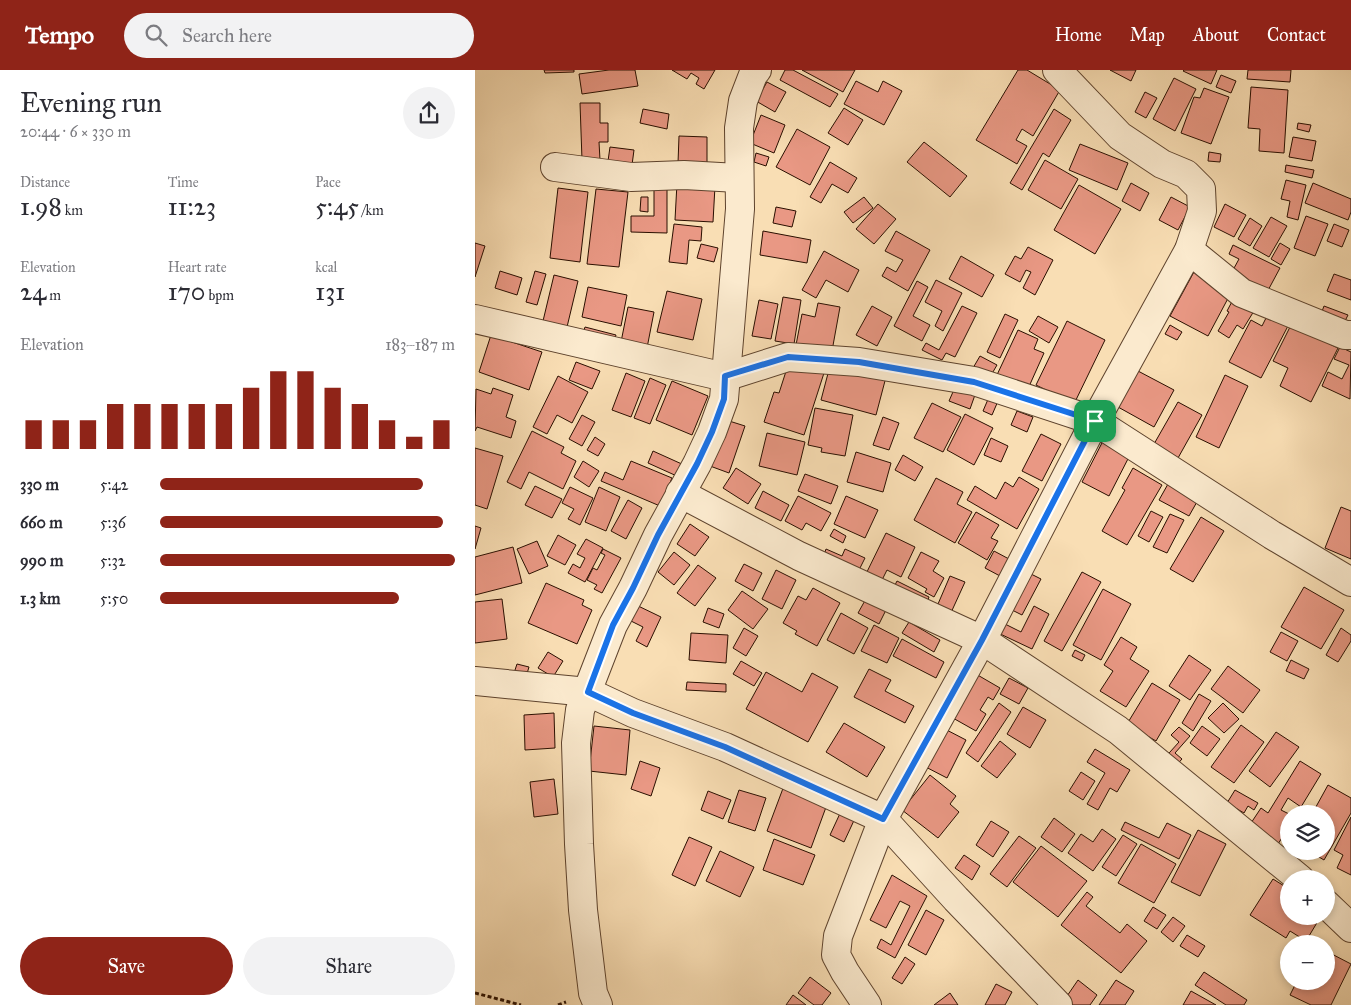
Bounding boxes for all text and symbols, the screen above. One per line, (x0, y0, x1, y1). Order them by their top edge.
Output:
search box (124, 13, 474, 58)
text: Tempo (25, 20, 94, 50)
icon: search (142, 21, 170, 49)
text: Search here (182, 24, 272, 47)
text: Home (1055, 24, 1102, 46)
text: Map (1130, 24, 1165, 46)
text: About (1193, 24, 1239, 46)
text: Contact (1267, 24, 1326, 46)
text: Evening run (20, 85, 162, 120)
button: share (403, 87, 455, 139)
text: 20:44 · 6 × 330 m (20, 122, 131, 141)
text: Distance (20, 174, 70, 191)
text: Time (168, 174, 199, 191)
text: Pace (315, 174, 341, 191)
text: 1.98 (20, 191, 62, 222)
text: 11:23 (168, 191, 216, 222)
text: 5:45 (315, 191, 359, 222)
text: km (62, 202, 83, 219)
text: /km (359, 202, 384, 219)
text: Elevation (20, 259, 76, 276)
text: Heart rate (168, 259, 227, 276)
text: kcal (315, 259, 337, 276)
text: 24 (20, 276, 46, 307)
text: 170 (168, 276, 205, 307)
text: 131 (315, 276, 345, 307)
text: m (46, 287, 61, 304)
text: bpm (205, 287, 234, 304)
text: Elevation (20, 335, 84, 354)
text: 183–187 m (385, 335, 455, 354)
pin (1074, 400, 1116, 442)
icon: arrive (1081, 407, 1109, 435)
text: 330 m (20, 475, 59, 494)
text: 5:42 (100, 475, 128, 494)
text: 660 m (20, 513, 63, 532)
text: 5:36 (100, 513, 126, 532)
text: 990 m (20, 551, 63, 570)
text: 5:32 (100, 551, 126, 570)
text: 1.3 km (20, 589, 60, 608)
text: 5:50 (100, 589, 128, 608)
map controls (1280, 805, 1335, 990)
button: layers (1280, 805, 1335, 860)
button: + (1280, 870, 1335, 925)
button: − (1280, 935, 1335, 990)
button: Save (20, 937, 233, 995)
button: Share (243, 937, 455, 995)

